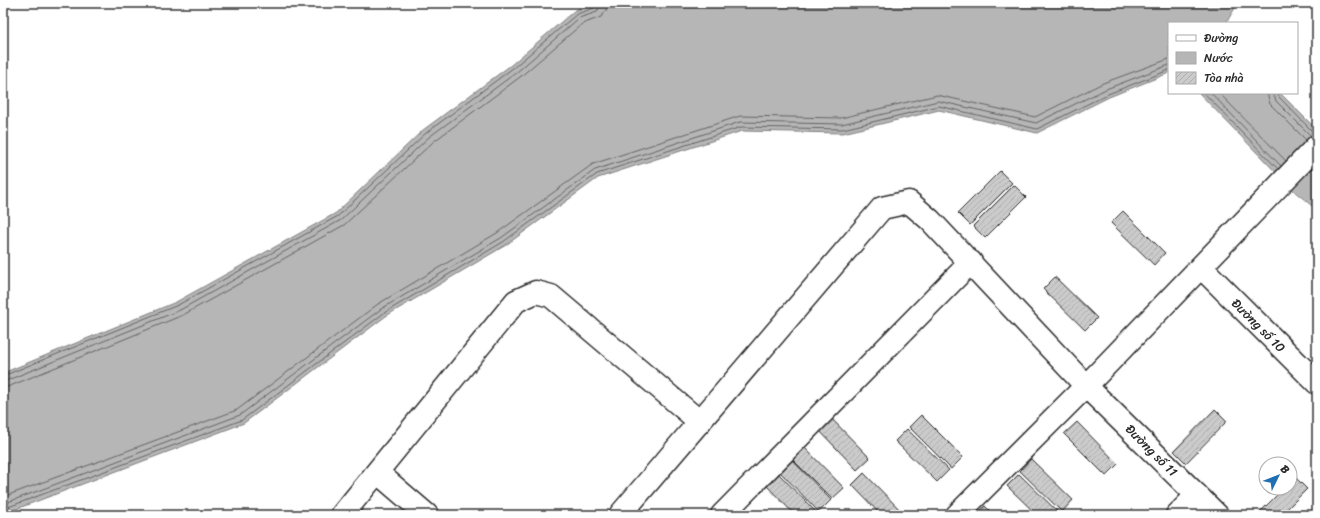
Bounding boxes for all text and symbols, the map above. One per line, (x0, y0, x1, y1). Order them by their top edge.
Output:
legend (1168, 22, 1298, 94)
text: Đường (1204, 27, 1238, 49)
text: Nước (1204, 47, 1233, 69)
text: Tòa nhà (1204, 67, 1244, 89)
street label: Đường số 10 (1226, 293, 1291, 358)
street label: Đường số 11 (1120, 419, 1184, 482)
north arrow (1258, 456, 1298, 496)
text: B (1276, 460, 1294, 479)

